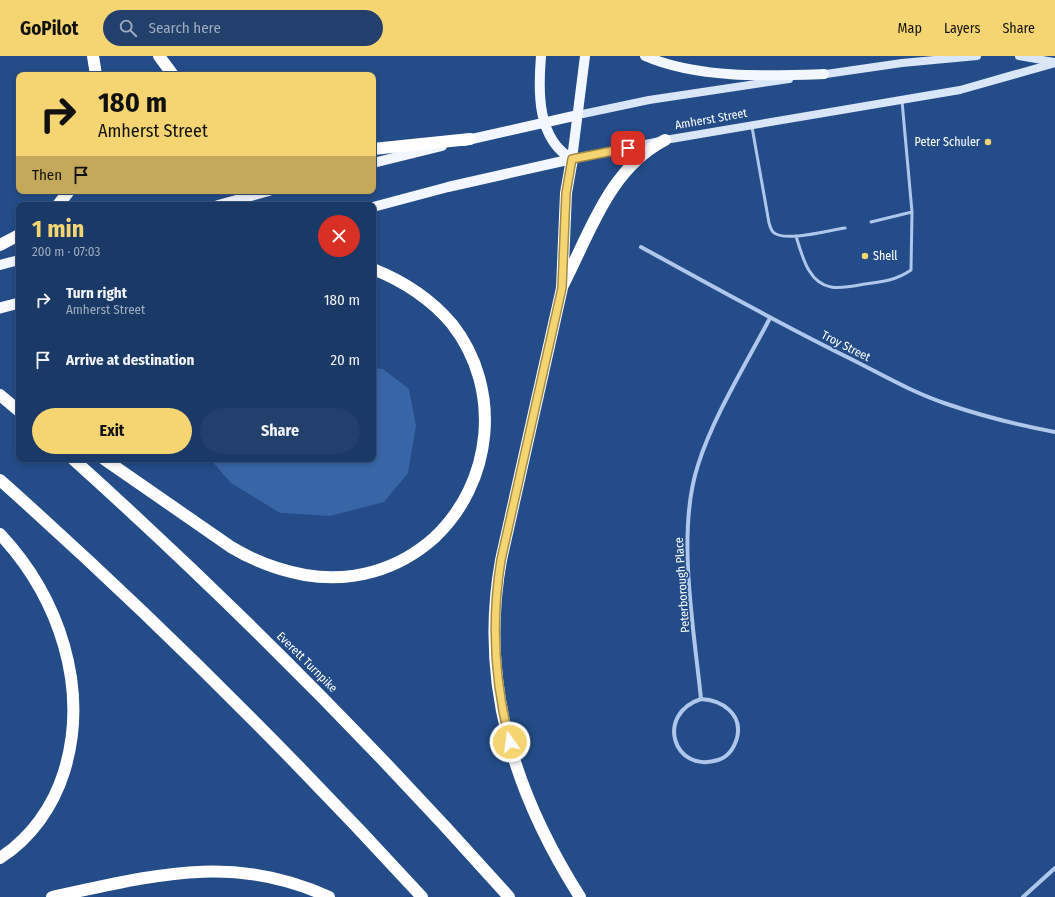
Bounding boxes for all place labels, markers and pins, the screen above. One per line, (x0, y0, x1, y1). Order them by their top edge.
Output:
pin (611, 131, 645, 165)
place label: Peter Schuler (915, 135, 981, 149)
marker: Peter Schuler (983, 137, 993, 147)
place label: Shell (873, 249, 898, 263)
marker: Shell (860, 251, 870, 261)

